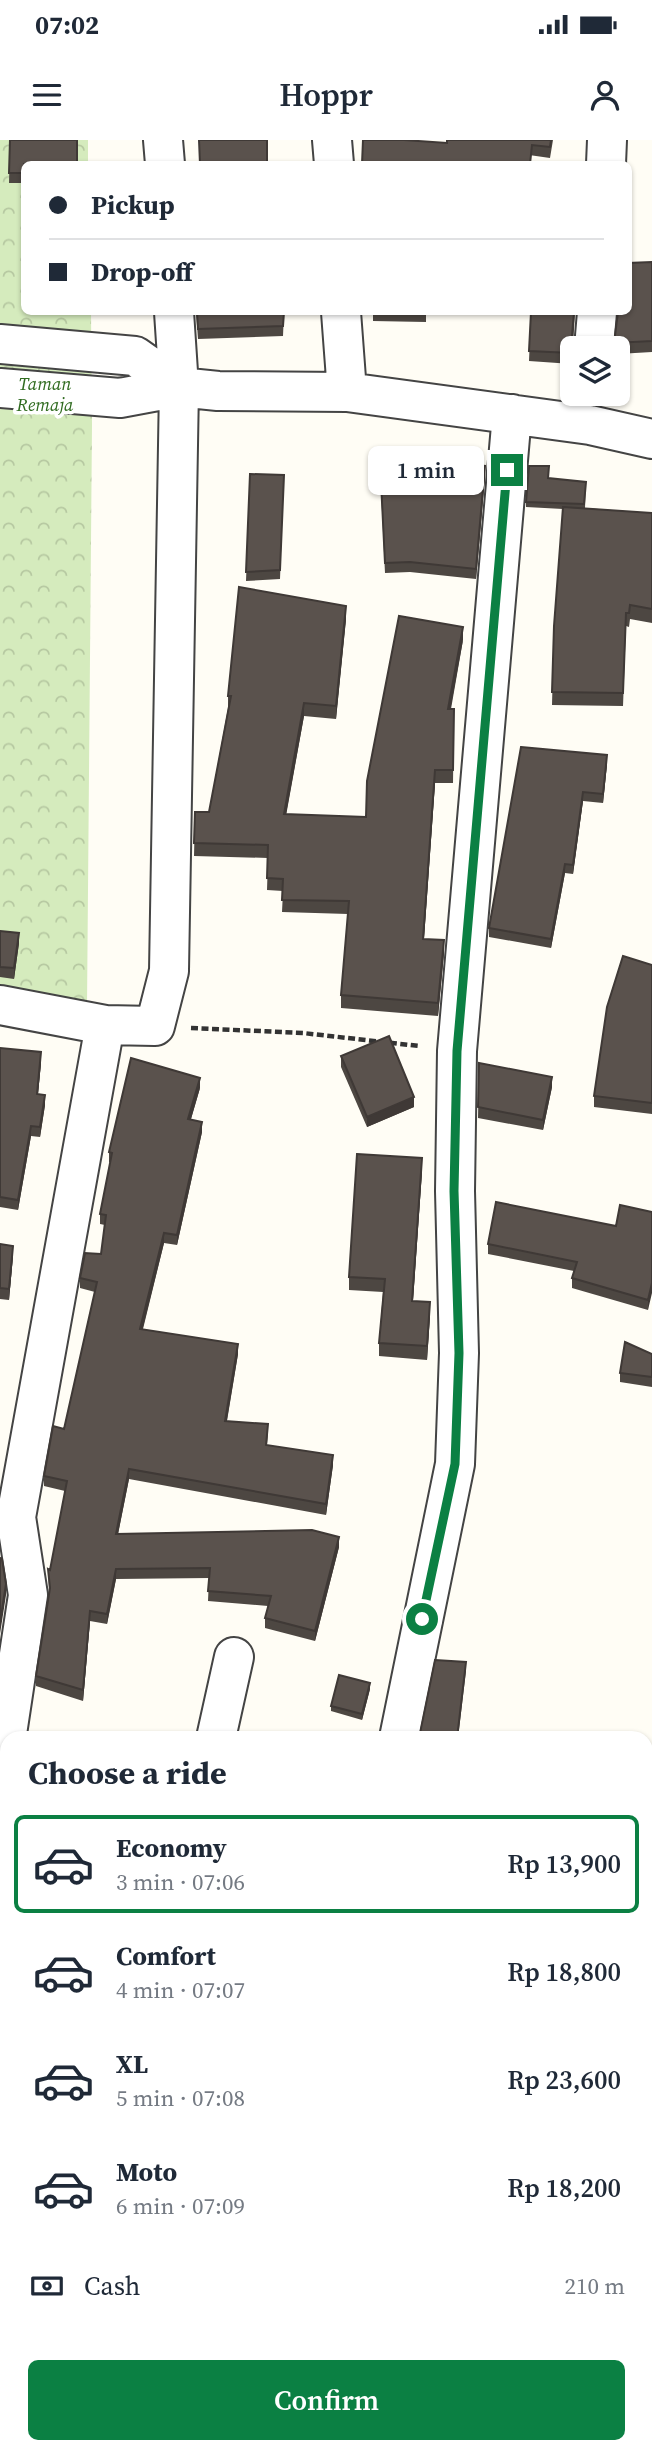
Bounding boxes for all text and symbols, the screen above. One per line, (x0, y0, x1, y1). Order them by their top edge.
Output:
text: 07:02 (35, 7, 99, 43)
text: Hoppr (279, 73, 373, 117)
icon: menu (28, 76, 66, 114)
icon: person (586, 76, 624, 114)
text: Pickup (91, 187, 175, 223)
text: Drop-off (91, 254, 193, 290)
map controls (560, 336, 630, 406)
button: layers (560, 336, 630, 406)
park label: Taman Remaja (16, 371, 74, 417)
callout: 1 min (367, 446, 482, 494)
text: 1 min (396, 454, 456, 486)
route end (491, 454, 523, 486)
route start (406, 1603, 438, 1635)
text: Choose a ride (28, 1751, 227, 1795)
text: Economy (116, 1830, 227, 1866)
icon: car (32, 1833, 95, 1896)
text: Rp 13,900 (507, 1846, 621, 1882)
text: 3 min · 07:06 (116, 1866, 245, 1898)
text: Comfort (116, 1938, 216, 1974)
icon: car (32, 1941, 95, 2004)
text: Rp 18,800 (507, 1954, 621, 1990)
text: 4 min · 07:07 (116, 1974, 245, 2006)
text: XL (116, 2046, 148, 2082)
icon: car (32, 2049, 95, 2112)
text: Rp 23,600 (507, 2062, 621, 2098)
text: 5 min · 07:08 (116, 2082, 245, 2114)
text: Moto (116, 2154, 177, 2190)
icon: car (32, 2157, 95, 2220)
text: Rp 18,200 (507, 2170, 621, 2206)
text: 6 min · 07:09 (116, 2190, 245, 2222)
icon: cash (28, 2267, 66, 2305)
text: Cash (84, 2268, 140, 2304)
text: 210 m (564, 2270, 625, 2302)
button: Confirm (28, 2360, 625, 2440)

